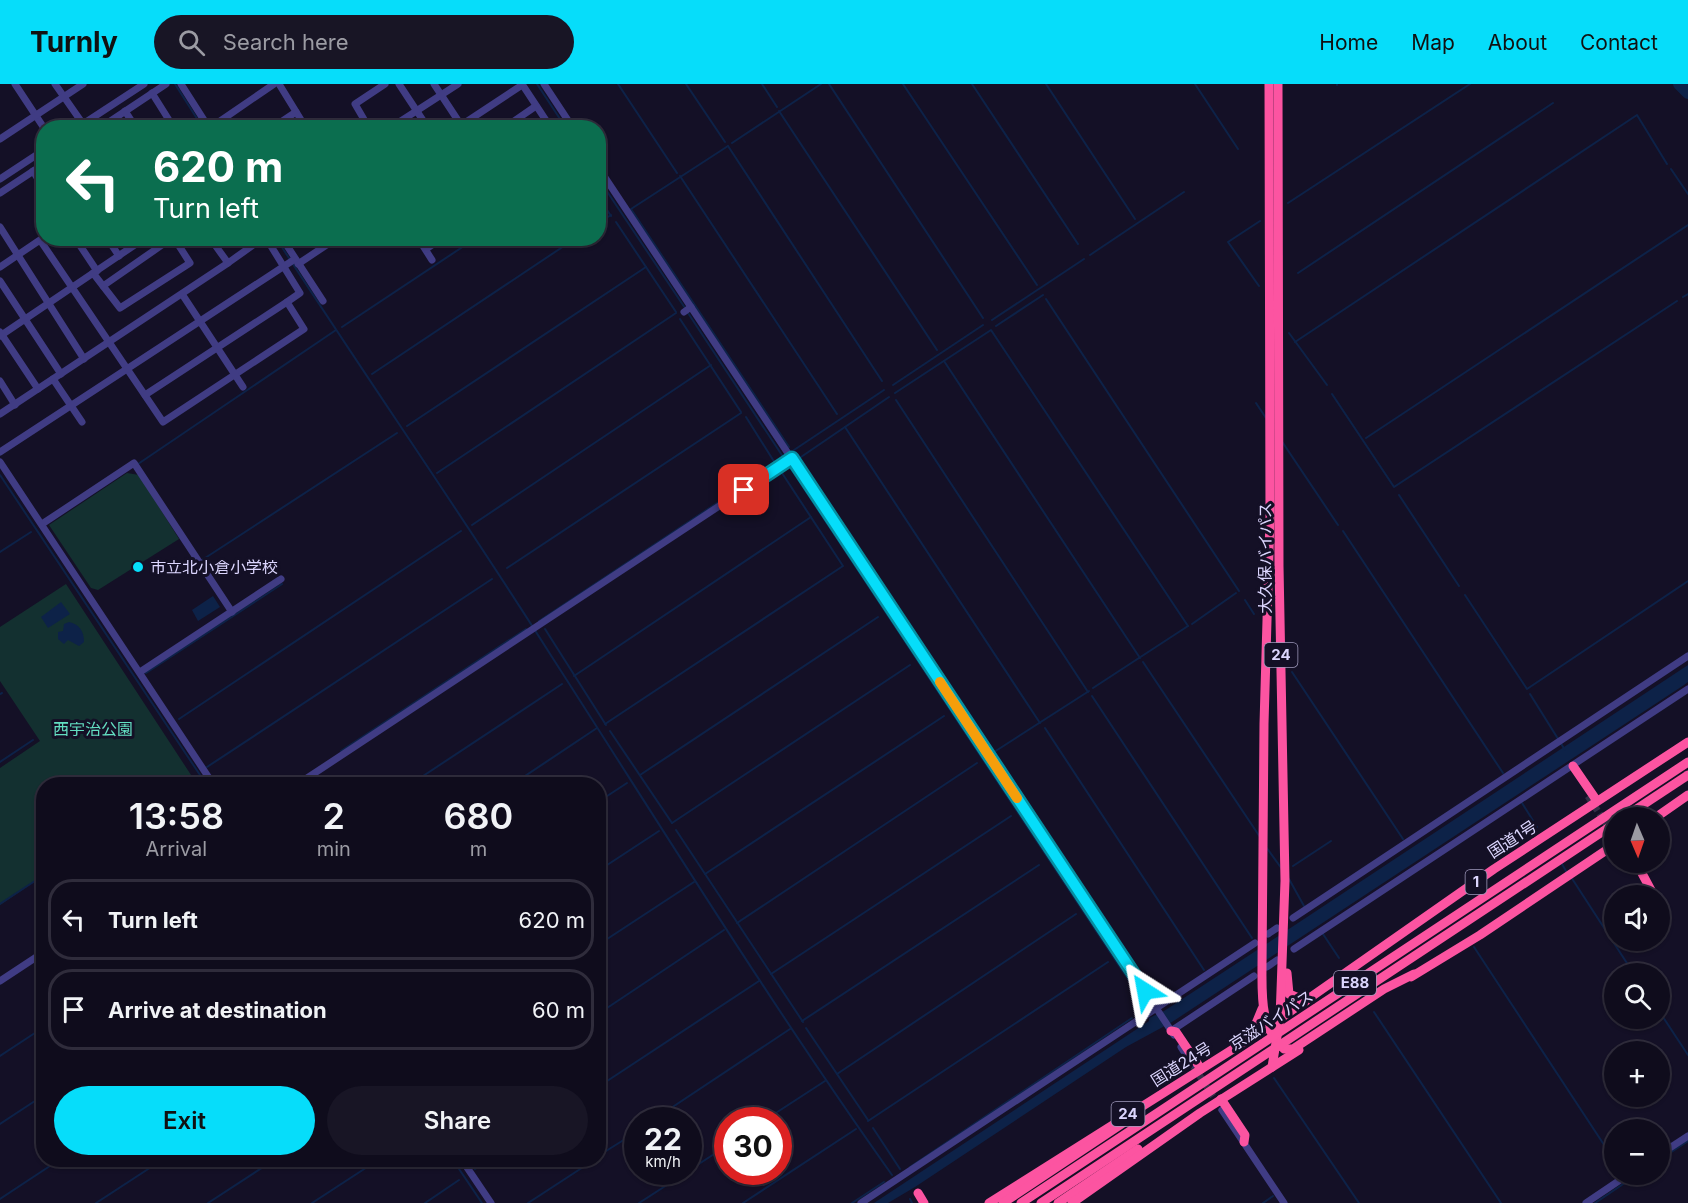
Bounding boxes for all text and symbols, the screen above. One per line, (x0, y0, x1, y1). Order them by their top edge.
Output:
search box (154, 15, 574, 69)
text: Turnly (30, 25, 118, 59)
icon: search (175, 26, 208, 59)
text: Search here (223, 29, 349, 55)
text: Home (1319, 30, 1378, 55)
text: Map (1411, 30, 1455, 55)
text: About (1488, 30, 1547, 55)
text: Contact (1580, 30, 1658, 55)
text: 620 m (153, 141, 283, 192)
icon: left (54, 144, 132, 222)
text: Turn left (153, 192, 259, 225)
pin (718, 464, 769, 515)
icon: arrive (727, 473, 760, 506)
street label: 大久保バイパス (1255, 502, 1275, 614)
place label: 市立北小倉小学校 (150, 557, 278, 577)
marker: 市立北小倉小学校 (131, 560, 145, 574)
road number: 24 (1264, 643, 1298, 667)
park label: 西宇治公園 (53, 719, 133, 739)
text: 13:58 (129, 794, 224, 838)
text: 2 (323, 794, 345, 838)
text: 680 (444, 794, 513, 838)
north arrow (1604, 807, 1670, 873)
map controls (1604, 807, 1670, 1185)
street label: 国道1号 (1484, 816, 1540, 862)
text: Arrival (146, 837, 207, 861)
text: min (317, 837, 351, 861)
text: m (470, 837, 487, 861)
road number: 1 (1466, 870, 1486, 894)
button: sound (1604, 885, 1670, 951)
icon: left (57, 903, 90, 936)
text: Turn left (108, 907, 198, 933)
text: 620 m (519, 907, 585, 933)
position arrow (1113, 959, 1177, 1023)
button: search (1604, 963, 1670, 1029)
road number: E88 (1334, 971, 1376, 995)
street label: 京滋バイパス (1225, 986, 1317, 1054)
icon: arrive (57, 993, 90, 1026)
text: Arrive at destination (108, 997, 327, 1023)
text: 60 m (532, 997, 585, 1023)
street label: 国道24号 (1147, 1038, 1215, 1090)
button: + (1604, 1041, 1670, 1107)
button: Exit (54, 1086, 315, 1155)
button: Share (327, 1086, 588, 1155)
road number: 24 (1112, 1102, 1144, 1126)
speed limit sign: 30 (714, 1107, 792, 1185)
button: − (1604, 1119, 1670, 1185)
text: 22 (644, 1121, 682, 1157)
text: km/h (645, 1152, 681, 1171)

